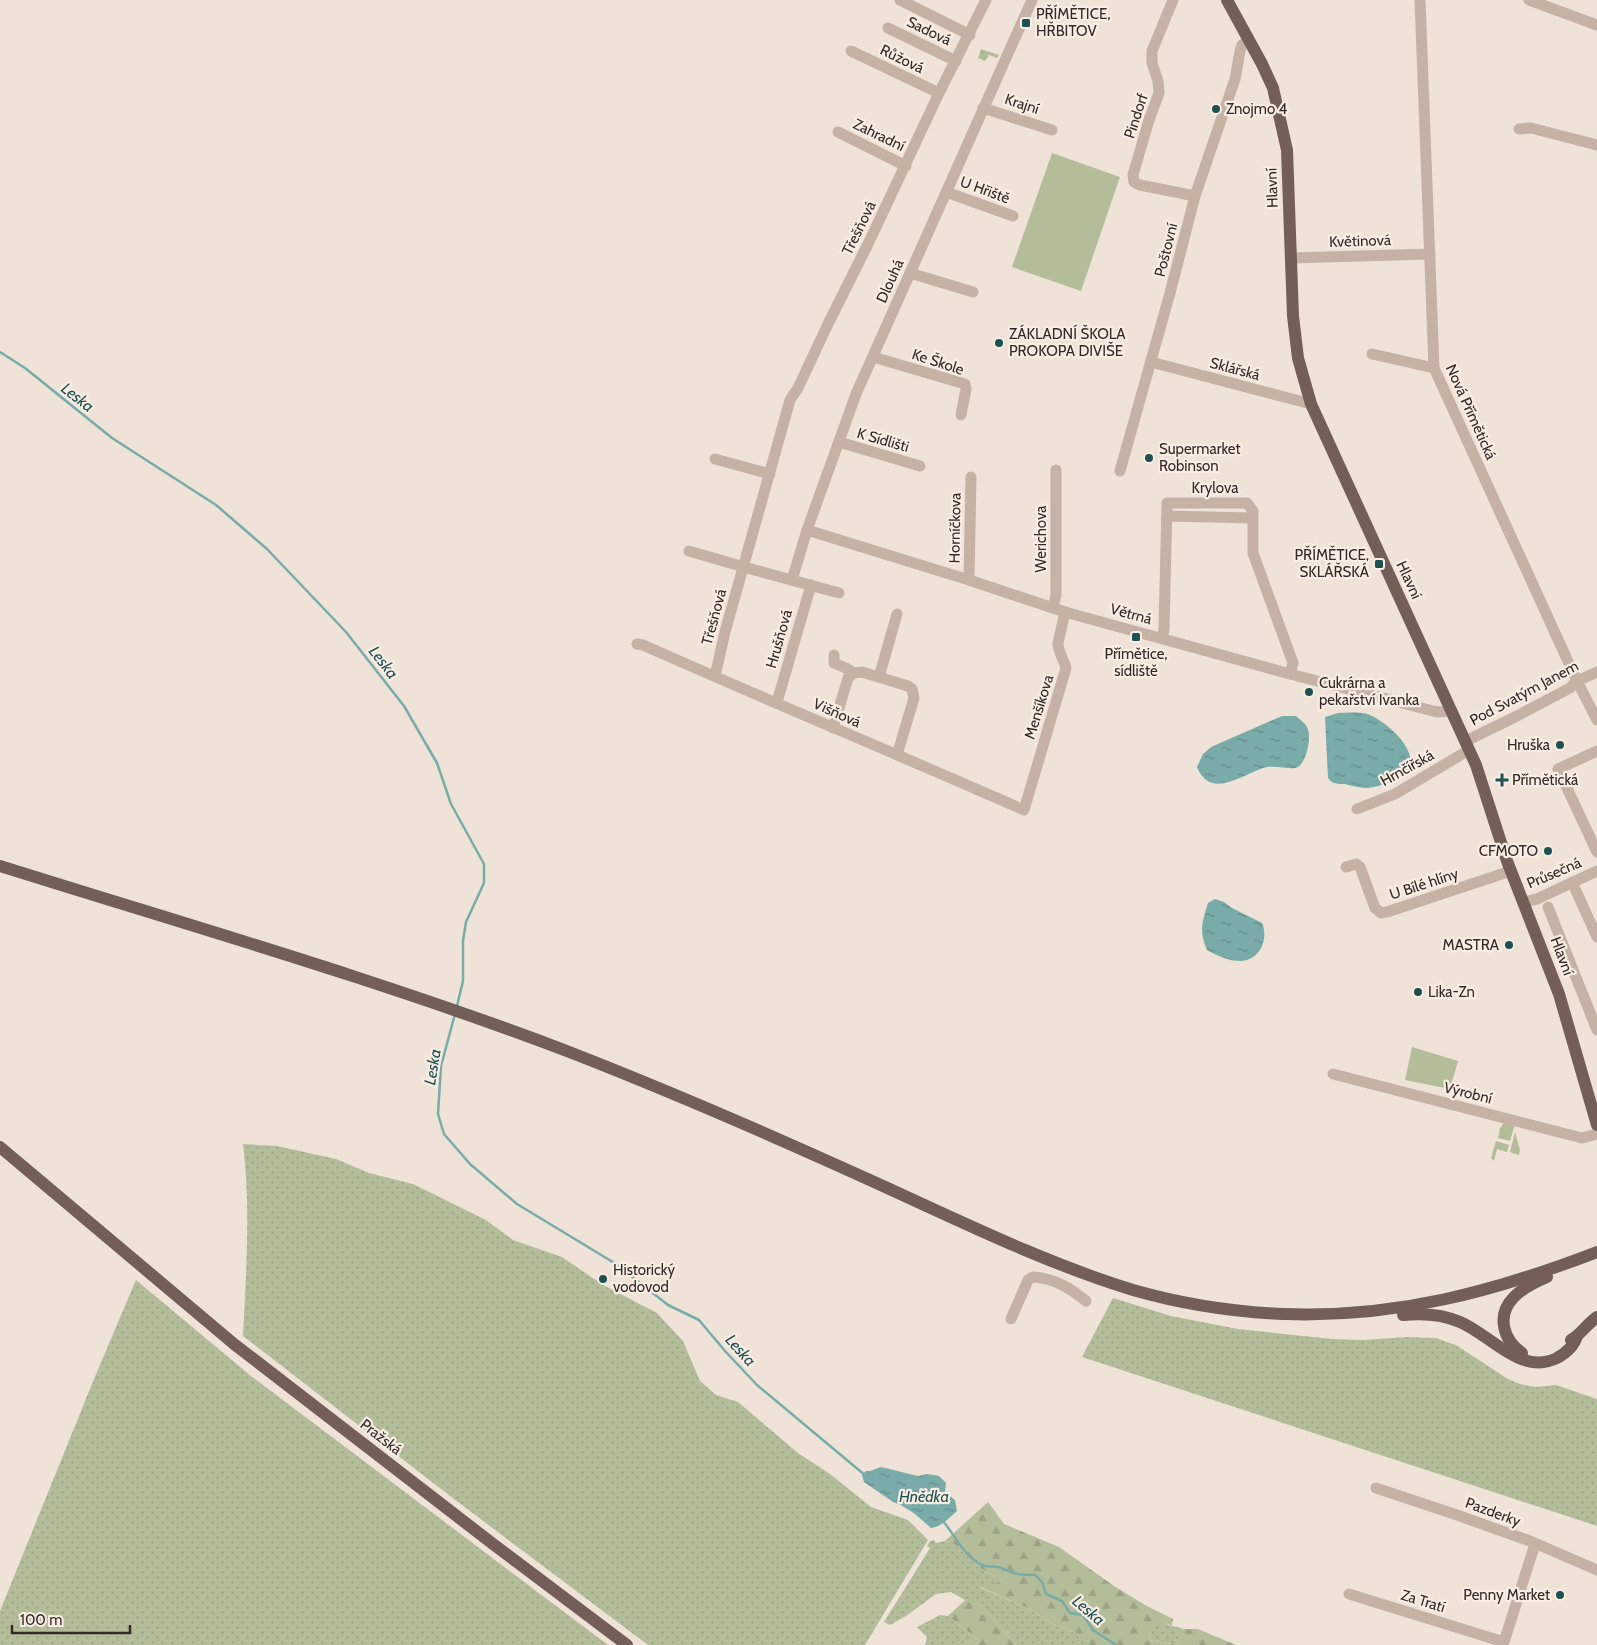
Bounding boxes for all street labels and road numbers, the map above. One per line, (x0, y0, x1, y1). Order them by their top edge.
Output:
street label: Sadová (904, 13, 955, 50)
street label: Růžová (877, 41, 928, 78)
street label: Krajní (1003, 90, 1041, 118)
street label: Pindorf (1120, 91, 1152, 141)
street label: Zahradní (850, 115, 908, 155)
street label: Hlavní (1262, 168, 1282, 208)
street label: U Hřiště (958, 173, 1013, 207)
street label: Třešňová (838, 197, 880, 258)
street label: Poštovní (1151, 221, 1181, 279)
street label: Květinová (1329, 231, 1392, 251)
street label: Dlouhá (872, 256, 908, 306)
street label: Ke Škole (910, 344, 967, 379)
street label: Sklářská (1208, 354, 1263, 384)
street label: Nová Přímětická (1442, 361, 1500, 463)
street label: K Sídlišti (855, 424, 911, 456)
street label: Krylova (1192, 479, 1239, 497)
street label: Horníčkova (945, 492, 965, 564)
street label: Werichova (1032, 505, 1050, 572)
street label: Hlavní (1392, 558, 1426, 602)
street label: Třešňová (698, 586, 730, 647)
street label: Větrná (1108, 600, 1154, 628)
street label: Hrušňová (762, 607, 796, 670)
street label: Pod Svatým Janem (1467, 657, 1581, 729)
street label: Menšíkova (1021, 672, 1058, 741)
street label: Višňová (810, 695, 864, 732)
street label: Hrnčířská (1377, 746, 1438, 790)
street label: Průsečná (1524, 853, 1585, 892)
street label: U Bílé hlíny (1387, 864, 1461, 904)
street label: Hlavní (1546, 934, 1578, 978)
street label: Výrobní (1442, 1078, 1494, 1108)
street label: Pražská (357, 1415, 406, 1459)
street label: Pazderky (1463, 1494, 1523, 1530)
street label: Za Tratí (1399, 1586, 1447, 1616)

